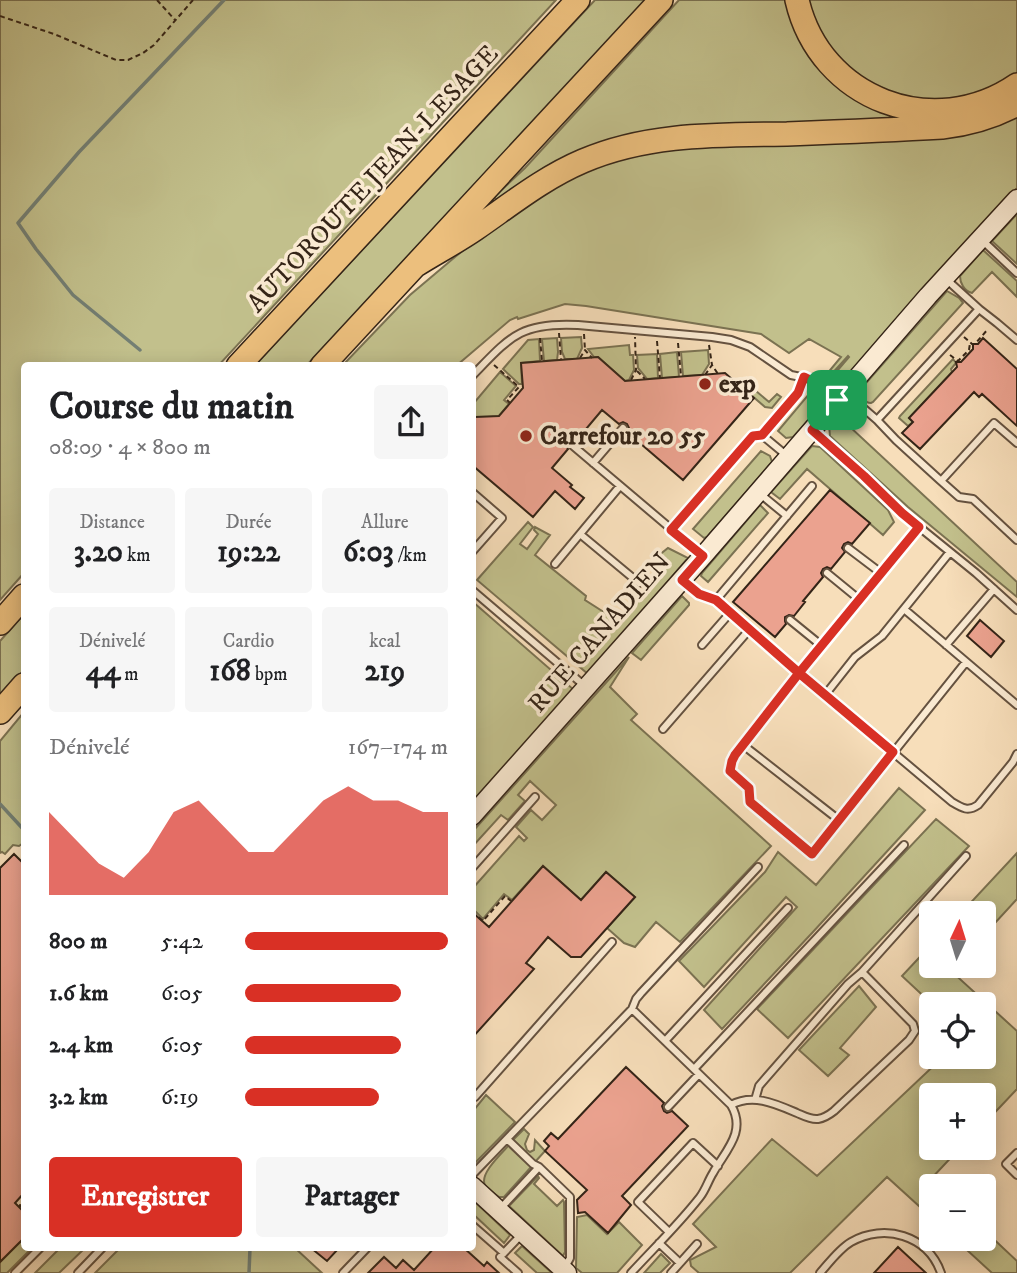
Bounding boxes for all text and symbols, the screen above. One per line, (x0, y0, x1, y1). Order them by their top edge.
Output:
street label: AUTOROUTE JEAN-LESAGE (240, 38, 506, 320)
place label: exp (719, 368, 756, 401)
pin (807, 370, 867, 430)
marker: exp (697, 376, 713, 392)
icon: arrive (818, 381, 856, 419)
text: Course du matin (49, 383, 294, 431)
button: share (374, 385, 448, 459)
place label: Carrefour 20 55 (540, 420, 705, 453)
marker: Carrefour 20 55 (518, 428, 534, 444)
text: 08:09 · 4 × 800 m (49, 433, 211, 462)
text: Distance (79, 511, 145, 534)
text: Durée (225, 511, 272, 534)
text: Allure (361, 511, 409, 534)
text: 3.20 (74, 534, 123, 571)
text: 19:22 (217, 534, 280, 571)
text: 6:03 (343, 534, 394, 571)
text: km (123, 544, 151, 567)
text: /km (394, 544, 427, 567)
street label: RUE CANADIEN (521, 546, 679, 720)
text: Dénivelé (79, 630, 145, 653)
text: Cardio (223, 630, 274, 653)
text: kcal (369, 630, 400, 653)
text: 44 (86, 653, 120, 690)
text: 168 (209, 653, 251, 690)
text: 219 (365, 653, 405, 690)
text: m (120, 663, 139, 686)
text: bpm (251, 663, 288, 686)
text: Dénivelé (49, 733, 130, 762)
text: 167–174 m (348, 733, 448, 762)
north arrow (919, 901, 996, 978)
map controls (919, 901, 996, 1251)
text: 800 m (49, 927, 107, 956)
text: 5:42 (161, 927, 203, 956)
text: 1.6 km (49, 979, 108, 1008)
text: 6:05 (161, 979, 203, 1008)
button: locate (919, 992, 996, 1069)
text: 2.4 km (49, 1031, 113, 1060)
text: 6:05 (161, 1031, 203, 1060)
text: 3.2 km (49, 1083, 108, 1112)
text: 6:19 (161, 1083, 199, 1112)
button: + (919, 1083, 996, 1160)
button: Enregistrer (49, 1157, 242, 1237)
button: Partager (256, 1157, 448, 1237)
button: − (919, 1174, 996, 1251)

